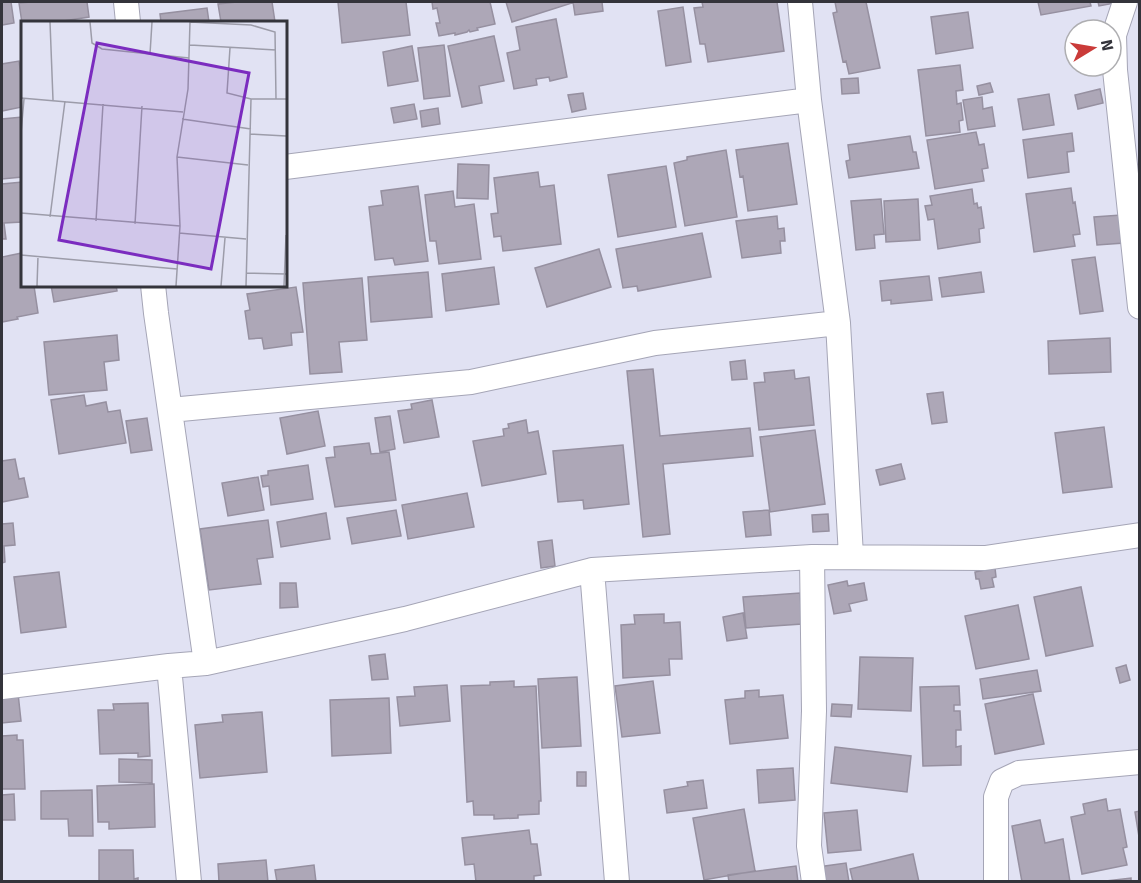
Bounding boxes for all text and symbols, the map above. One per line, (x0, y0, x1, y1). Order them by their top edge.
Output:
north arrow (1063, 18, 1123, 78)
inset map (21, 21, 286, 286)
text: N (1096, 38, 1118, 53)

